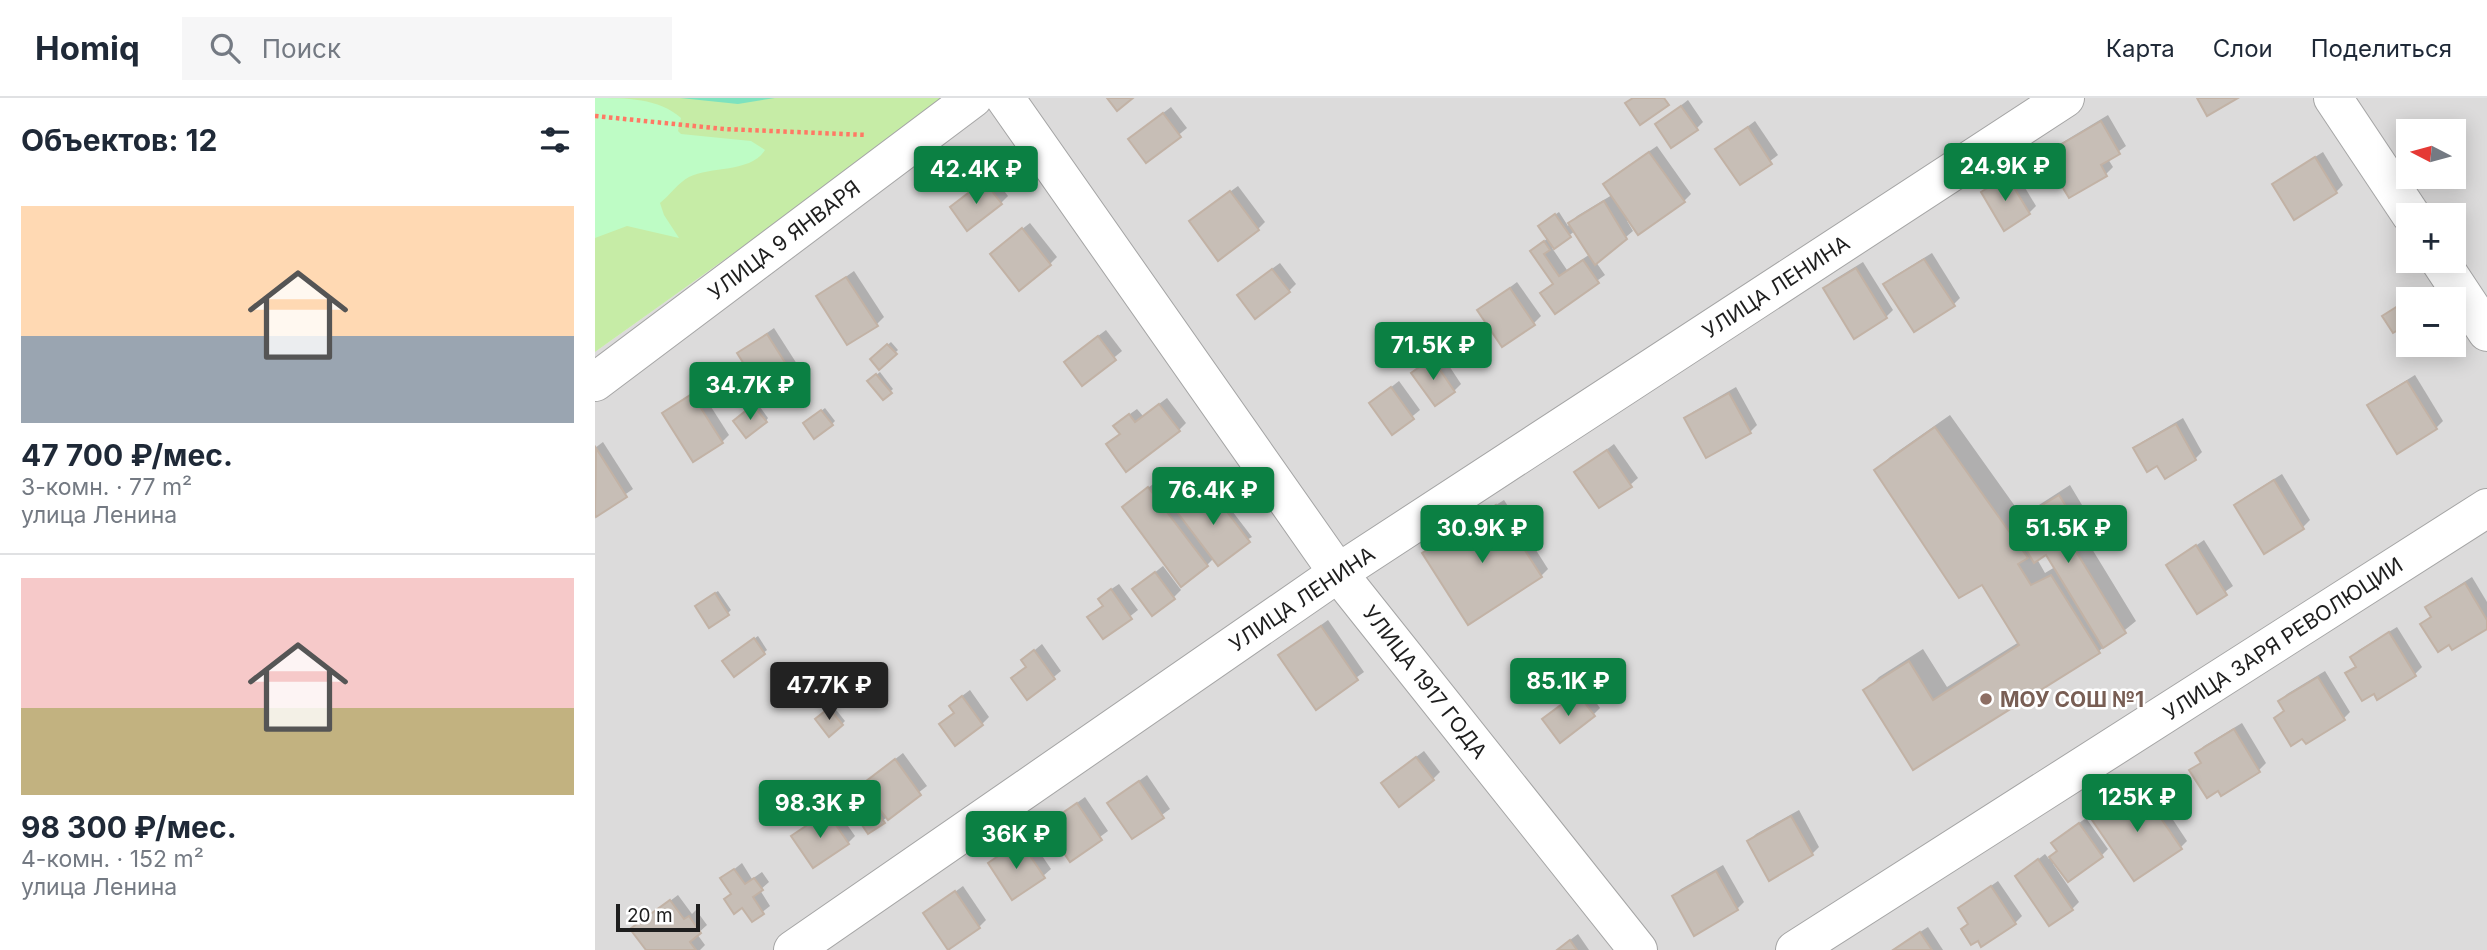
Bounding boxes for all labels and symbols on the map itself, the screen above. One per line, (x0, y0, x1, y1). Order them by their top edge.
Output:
north arrow (2396, 119, 2466, 189)
pin: 24.9K ₽ (1940, 144, 2070, 203)
pin: 42.4K ₽ (911, 146, 1041, 206)
street label: УЛИЦА 9 ЯНВАРЯ (703, 175, 865, 305)
street label: УЛИЦА ЛЕНИНА (1698, 230, 1854, 344)
pin: 71.5K ₽ (1368, 322, 1498, 382)
pin: 34.7K ₽ (685, 362, 815, 422)
pin: 76.4K ₽ (1148, 468, 1278, 527)
pin: 30.9K ₽ (1417, 505, 1547, 565)
pin: 51.5K ₽ (2003, 505, 2133, 565)
street label: УЛИЦА ЛЕНИНА (1224, 541, 1380, 657)
street label: УЛИЦА ЗАРЯ РЕВОЛЮЦИИ (2159, 552, 2407, 726)
street label: УЛИЦА 1917 ГОДА (1357, 600, 1493, 764)
pin: 85.1K ₽ (1503, 658, 1633, 718)
pin: 47.7K ₽ (764, 662, 894, 722)
place label: МОУ СОШ №1 (2000, 687, 2144, 712)
marker: МОУ СОШ №1 (1978, 691, 1994, 707)
pin: 125K ₽ (2080, 774, 2194, 834)
pin: 98.3K ₽ (755, 780, 885, 840)
pin: 36K ₽ (967, 812, 1065, 871)
scale bar (616, 901, 700, 933)

